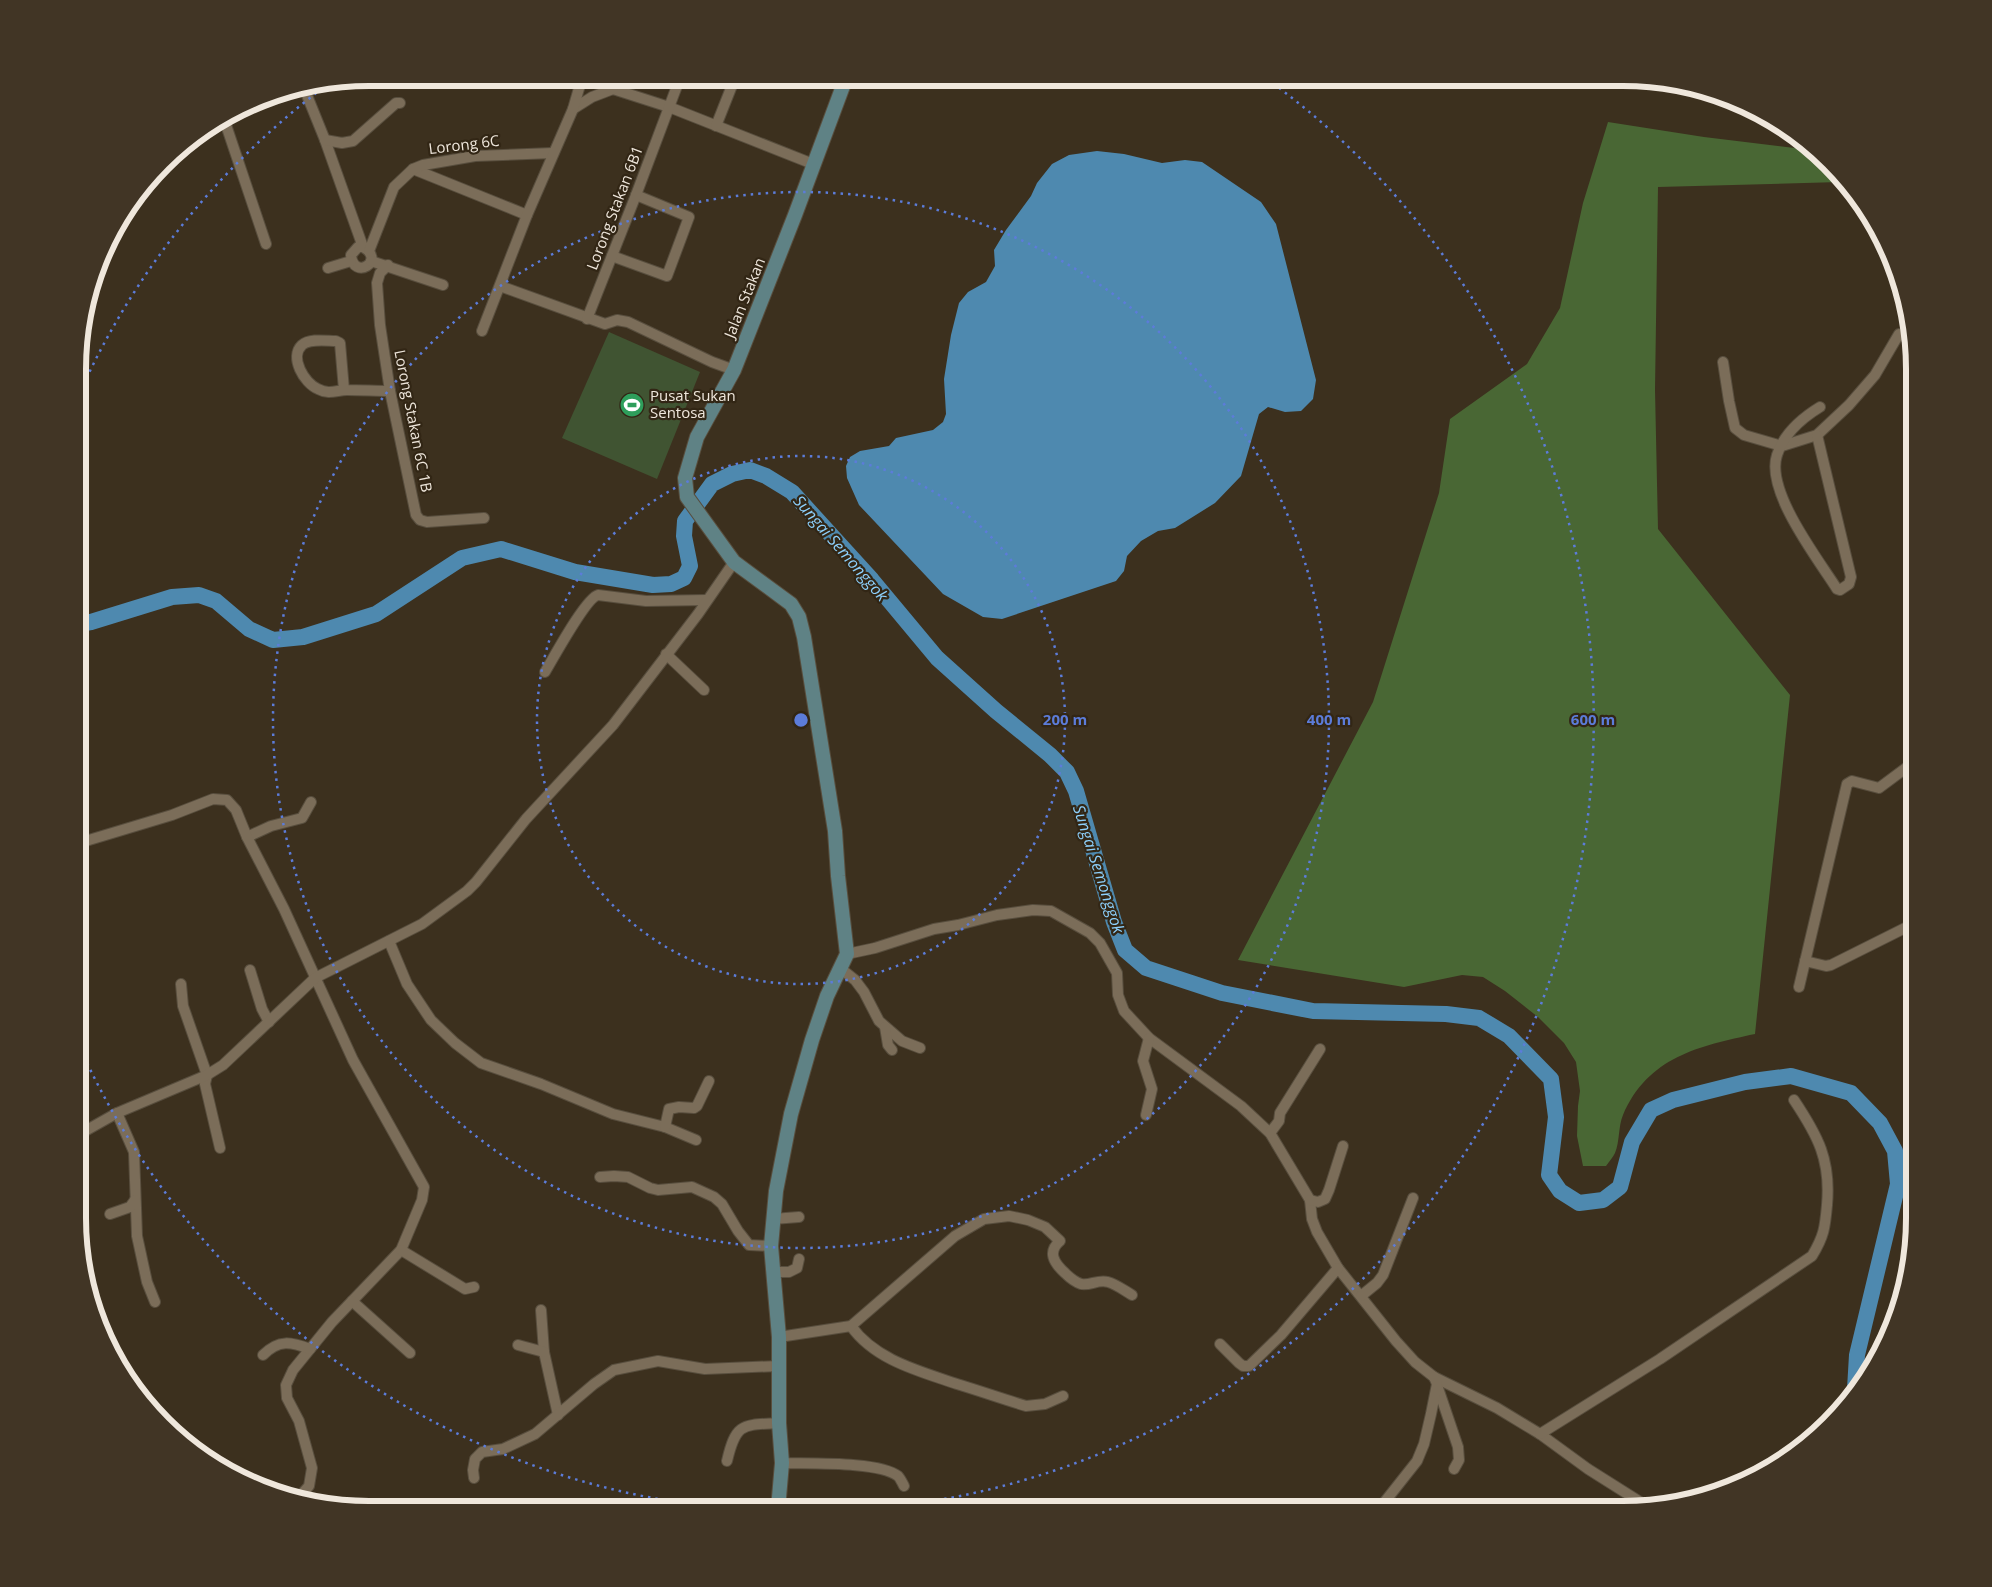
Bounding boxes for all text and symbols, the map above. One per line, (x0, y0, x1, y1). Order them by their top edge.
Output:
street label: Lorong 6C (427, 130, 500, 158)
street label: Lorong Stakan 6B1 (581, 143, 647, 273)
street label: Jalan Stakan (718, 255, 769, 343)
street label: Lorong Stakan 6C 1B (390, 348, 438, 494)
place label: Pusat Sukan Sentosa (650, 385, 736, 422)
sports icon: Pusat Sukan Sentosa (619, 392, 645, 418)
water label: Sungai Semonggok (789, 490, 894, 607)
text: 200 m (1043, 709, 1087, 729)
text: 400 m (1307, 709, 1351, 729)
text: 600 m (1571, 709, 1615, 729)
centre of rings (792, 711, 810, 729)
water label: Sungai Semonggok (1068, 802, 1130, 937)

